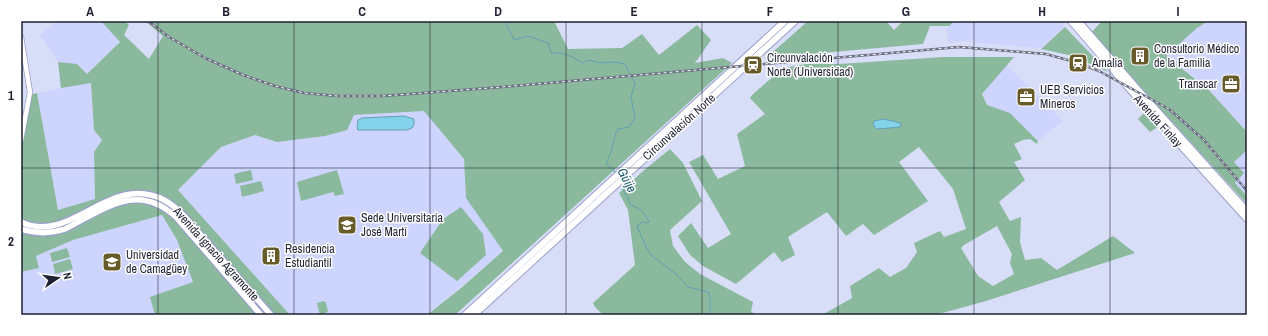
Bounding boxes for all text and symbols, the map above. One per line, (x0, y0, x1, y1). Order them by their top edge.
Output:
text: A (86, 3, 94, 20)
text: B (222, 3, 230, 20)
text: C (358, 3, 366, 20)
text: D (494, 3, 502, 20)
text: E (630, 3, 638, 20)
text: F (767, 3, 774, 20)
text: G (902, 3, 910, 20)
text: H (1038, 3, 1046, 20)
text: I (1177, 3, 1180, 20)
place label: Consultorio Médico de la Familia (1154, 41, 1239, 71)
building icon: Consultorio Médico de la Familia (1129, 45, 1151, 67)
place label: Circunvalación Norte (Universidad) (767, 50, 853, 80)
station icon: Amalia (1067, 52, 1089, 74)
station icon: Circunvalación Norte (Universidad) (742, 54, 764, 76)
place label: Amalia (1091, 55, 1123, 71)
office icon: Transcar (1220, 73, 1242, 95)
place label: Transcar (1179, 76, 1218, 92)
place label: UEB Servicios Mineros (1040, 82, 1104, 112)
office icon: UEB Servicios Mineros (1015, 86, 1037, 108)
text: 1 (8, 87, 14, 104)
street label: Circunvalación Norte (639, 90, 719, 164)
street label: Avenida Finlay (1129, 91, 1186, 151)
water label: Güije (613, 165, 641, 195)
street label: Avenida Ignacio Agramonte (169, 203, 263, 304)
place label: Sede Universitaria José Martí (361, 210, 444, 240)
school or university icon: Sede Universitaria José Martí (336, 214, 358, 236)
text: 2 (8, 233, 14, 250)
place label: Residencia Estudiantil (285, 241, 335, 271)
building icon: Residencia Estudiantil (260, 245, 282, 267)
place label: Universidad de Camagüey (126, 247, 187, 277)
school or university icon: Universidad de Camagüey (101, 251, 123, 273)
north arrow (38, 258, 78, 298)
text: N (60, 271, 75, 280)

